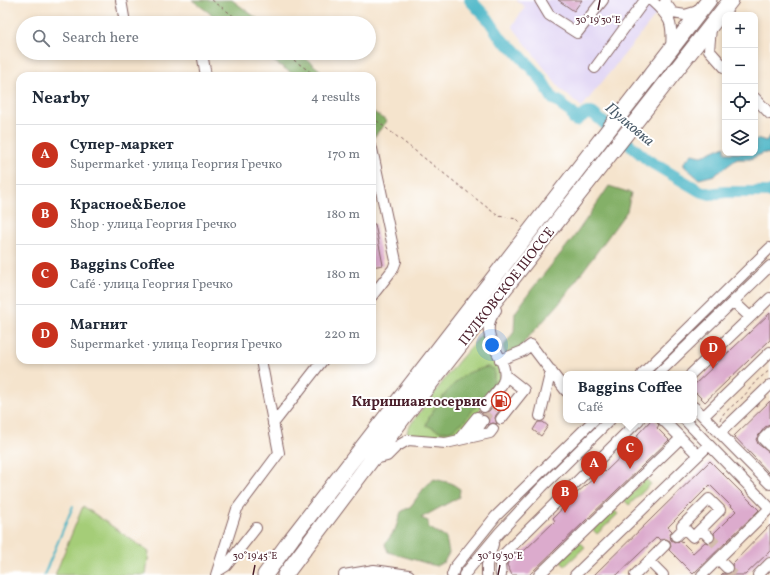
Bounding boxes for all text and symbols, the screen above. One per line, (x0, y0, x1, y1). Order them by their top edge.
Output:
map controls (722, 12, 758, 156)
button: + (722, 12, 758, 48)
text: 30°19'30"E (575, 13, 621, 27)
search box (16, 16, 376, 60)
icon: search (30, 27, 52, 49)
text: Search here (62, 28, 139, 49)
button: − (722, 48, 758, 84)
button: locate (722, 84, 758, 120)
text: Nearby (32, 87, 90, 110)
text: 4 results (311, 89, 360, 107)
water label: Пулковка (600, 98, 658, 152)
button: layers (722, 120, 758, 156)
text: Супер-маркет (70, 135, 174, 156)
text: A (40, 146, 50, 164)
text: 170 m (327, 146, 360, 164)
text: Supermarket · улица Георгия Гречко (70, 156, 282, 174)
text: Красное&Белое (70, 195, 186, 216)
text: B (41, 206, 49, 224)
text: 180 m (326, 206, 360, 224)
text: Shop · улица Георгия Гречко (70, 216, 237, 234)
street label: ПУЛКОВСКОЕ ШОССЕ (455, 224, 560, 350)
text: Baggins Coffee (70, 255, 175, 276)
text: C (41, 266, 49, 284)
text: 180 m (326, 266, 360, 284)
text: Café · улица Георгия Гречко (70, 276, 233, 294)
text: Магнит (70, 315, 127, 336)
text: D (40, 326, 50, 344)
text: 220 m (324, 326, 360, 344)
your location (482, 335, 502, 355)
text: Supermarket · улица Георгия Гречко (70, 336, 282, 354)
pin: D (700, 336, 726, 369)
popup (563, 371, 697, 423)
text: Baggins Coffee (578, 378, 682, 399)
fuel station icon: Киришиавтосервис (490, 390, 512, 412)
place label: Киришиавтосервис (352, 393, 487, 412)
text: Café (578, 399, 603, 417)
pin: C (617, 436, 643, 469)
pin: A (581, 451, 607, 484)
pin: B (552, 480, 578, 513)
text: 30°19'45"E (233, 549, 277, 563)
text: 30°19'30"E (477, 549, 523, 563)

